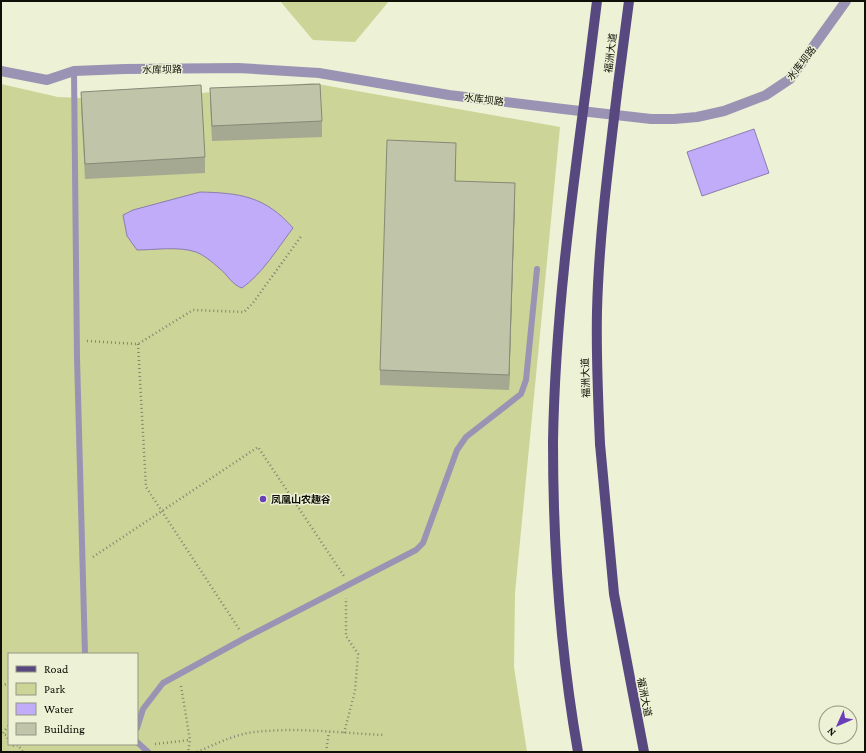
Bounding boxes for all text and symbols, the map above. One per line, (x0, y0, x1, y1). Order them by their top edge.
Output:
street label: 福洲大道 (603, 33, 618, 74)
street label: 水库坝路 (785, 44, 818, 82)
street label: 水库坝路 (142, 64, 182, 75)
street label: 水库坝路 (463, 92, 504, 107)
street label: 福洲大道 (579, 358, 592, 398)
marker: 凤凰山农趣谷 (258, 494, 268, 504)
place label: 凤凰山农趣谷 (271, 494, 331, 505)
legend (8, 653, 138, 745)
text: Road (44, 662, 69, 676)
street label: 福洲大道 (635, 676, 654, 718)
text: Park (44, 682, 66, 696)
text: Water (44, 702, 74, 716)
north arrow (818, 705, 858, 745)
text: Building (44, 722, 85, 736)
text: N (824, 725, 838, 739)

